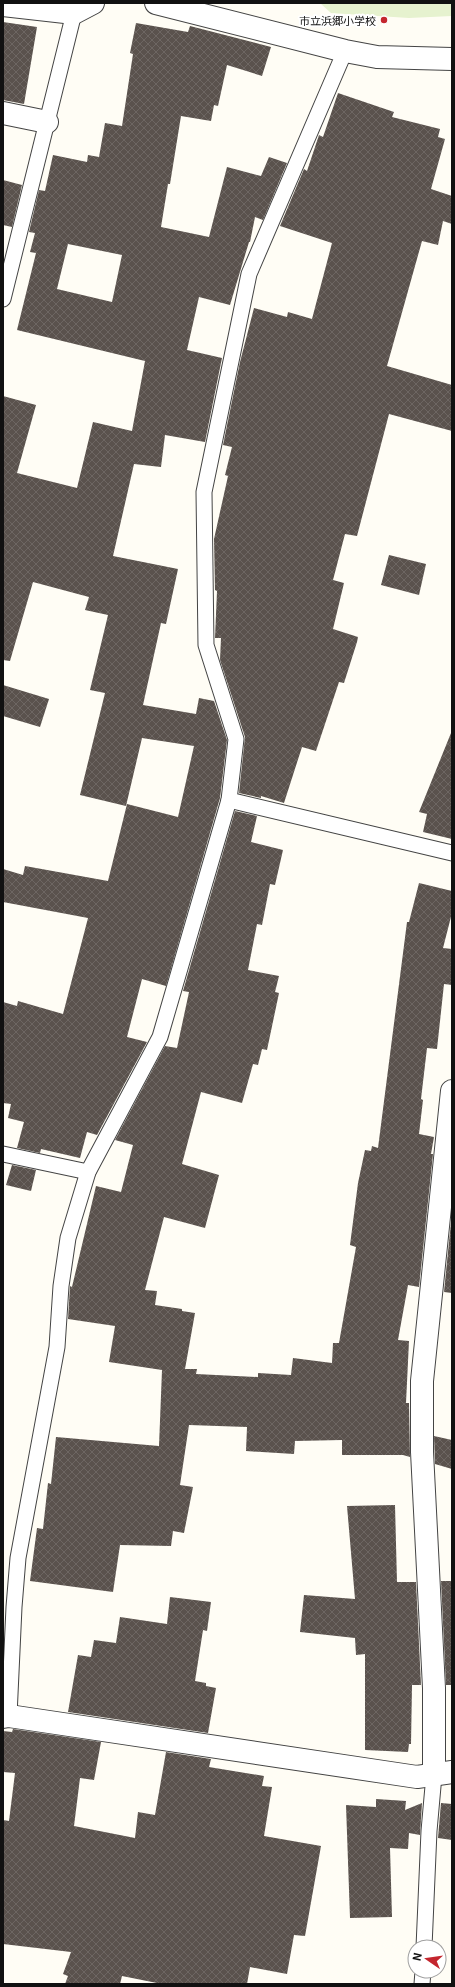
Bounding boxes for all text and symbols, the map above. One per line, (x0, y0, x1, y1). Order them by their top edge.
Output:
place label: 市立浜郷小学校 (299, 12, 376, 28)
marker: 市立浜郷小学校 (379, 15, 389, 25)
north arrow (407, 1939, 447, 1979)
text: N (408, 1951, 425, 1962)

